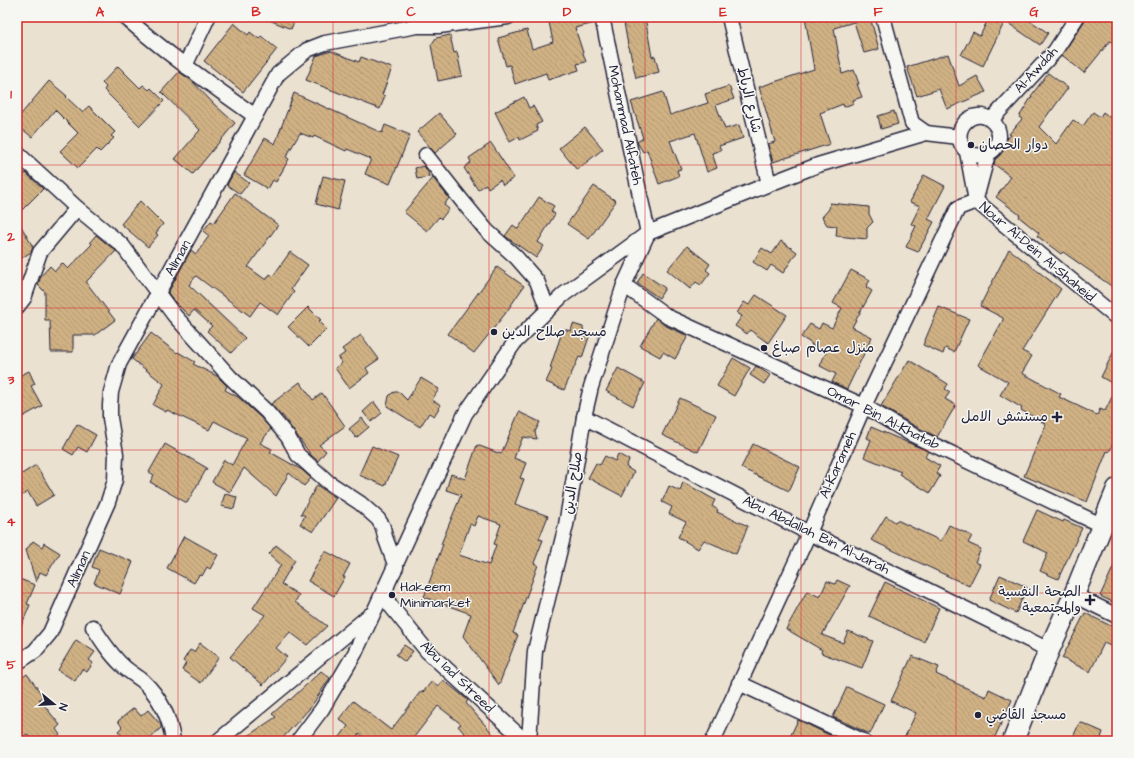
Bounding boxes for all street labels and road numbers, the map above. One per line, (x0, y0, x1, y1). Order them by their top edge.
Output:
street label: Al-Awdah (1009, 42, 1063, 98)
street label: Mohammad Alfateh (603, 63, 647, 187)
street label: شارع الرباط (732, 65, 766, 135)
street label: Nour Al-Dein Al-Shaheid (975, 197, 1099, 307)
street label: AlIman (160, 236, 196, 280)
street label: Omar Bin Al-Khatab (823, 381, 943, 455)
street label: Al-Karameh (814, 428, 862, 502)
street label: صلاح الدين (558, 450, 588, 516)
street label: Abu Abdallah Bin Al-Jarah (739, 491, 893, 579)
street label: AlIman (62, 547, 96, 591)
street label: Abu Iad Streed (415, 636, 499, 718)

